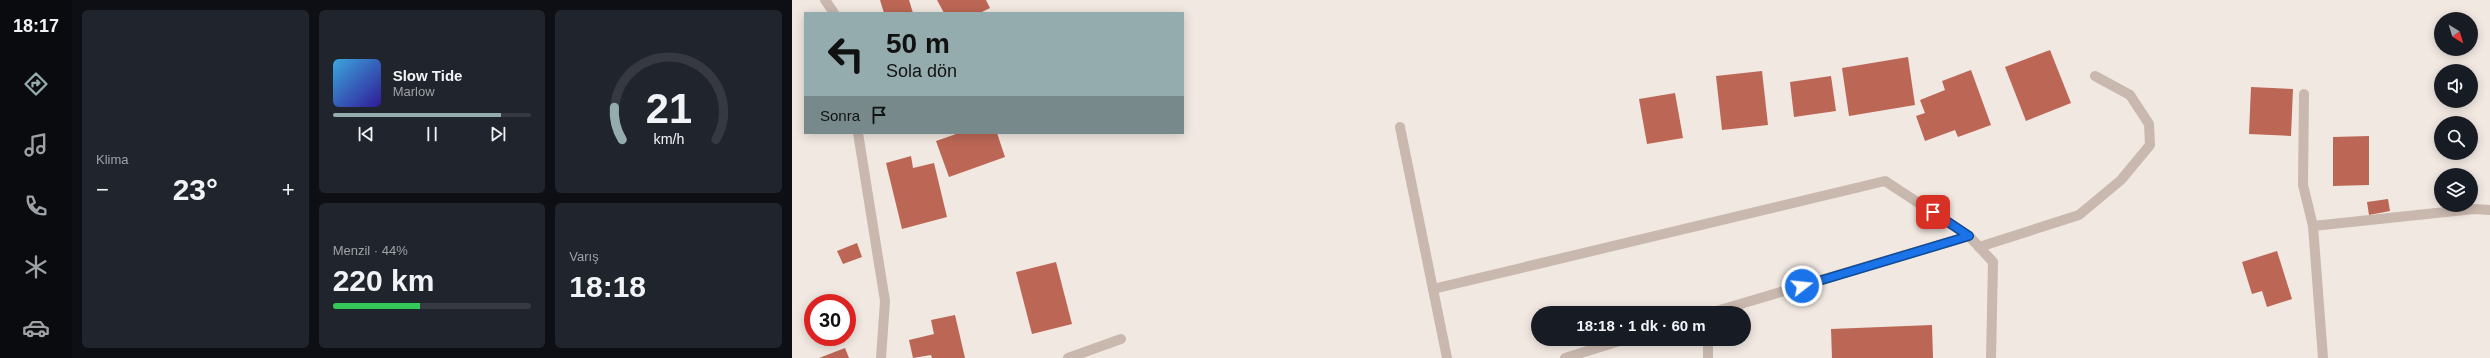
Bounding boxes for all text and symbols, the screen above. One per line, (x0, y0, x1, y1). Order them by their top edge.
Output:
north arrow (2434, 12, 2478, 56)
map controls (2434, 12, 2478, 212)
text: 18:17 (13, 16, 59, 36)
icon: left (820, 28, 872, 80)
text: 50 m (886, 28, 950, 59)
text: Sola dön (886, 61, 957, 81)
button: sound (2434, 64, 2478, 108)
text: Slow Tide (393, 67, 462, 84)
icon: directions (22, 70, 50, 98)
text: Marlow (393, 84, 435, 99)
text: 21 (646, 84, 692, 131)
icon: arrive (868, 104, 890, 126)
text: Sonra (820, 107, 860, 124)
button: search (2434, 116, 2478, 160)
icon: previous (355, 123, 377, 145)
icon: pause (421, 123, 443, 145)
icon: next (487, 123, 509, 145)
text: km/h (653, 130, 684, 146)
icon: music (22, 131, 50, 159)
text: Klima (96, 152, 129, 167)
button: layers (2434, 168, 2478, 212)
text: 23° (173, 173, 218, 206)
text: − (96, 177, 109, 202)
text: + (282, 177, 295, 202)
icon: phone (22, 192, 50, 220)
pin (1916, 195, 1950, 229)
icon: arrive (1922, 201, 1944, 223)
text: Menzil · 44% (333, 243, 408, 258)
text: Varış (569, 249, 599, 264)
icon: climate (22, 253, 50, 281)
text: 220 km (333, 264, 434, 297)
position arrow (1781, 265, 1823, 307)
text: 18:18 (569, 270, 646, 303)
speed limit sign: 30 (804, 294, 856, 346)
icon: car (22, 314, 50, 342)
text: 18:18 · 1 dk · 60 m (1576, 317, 1706, 334)

